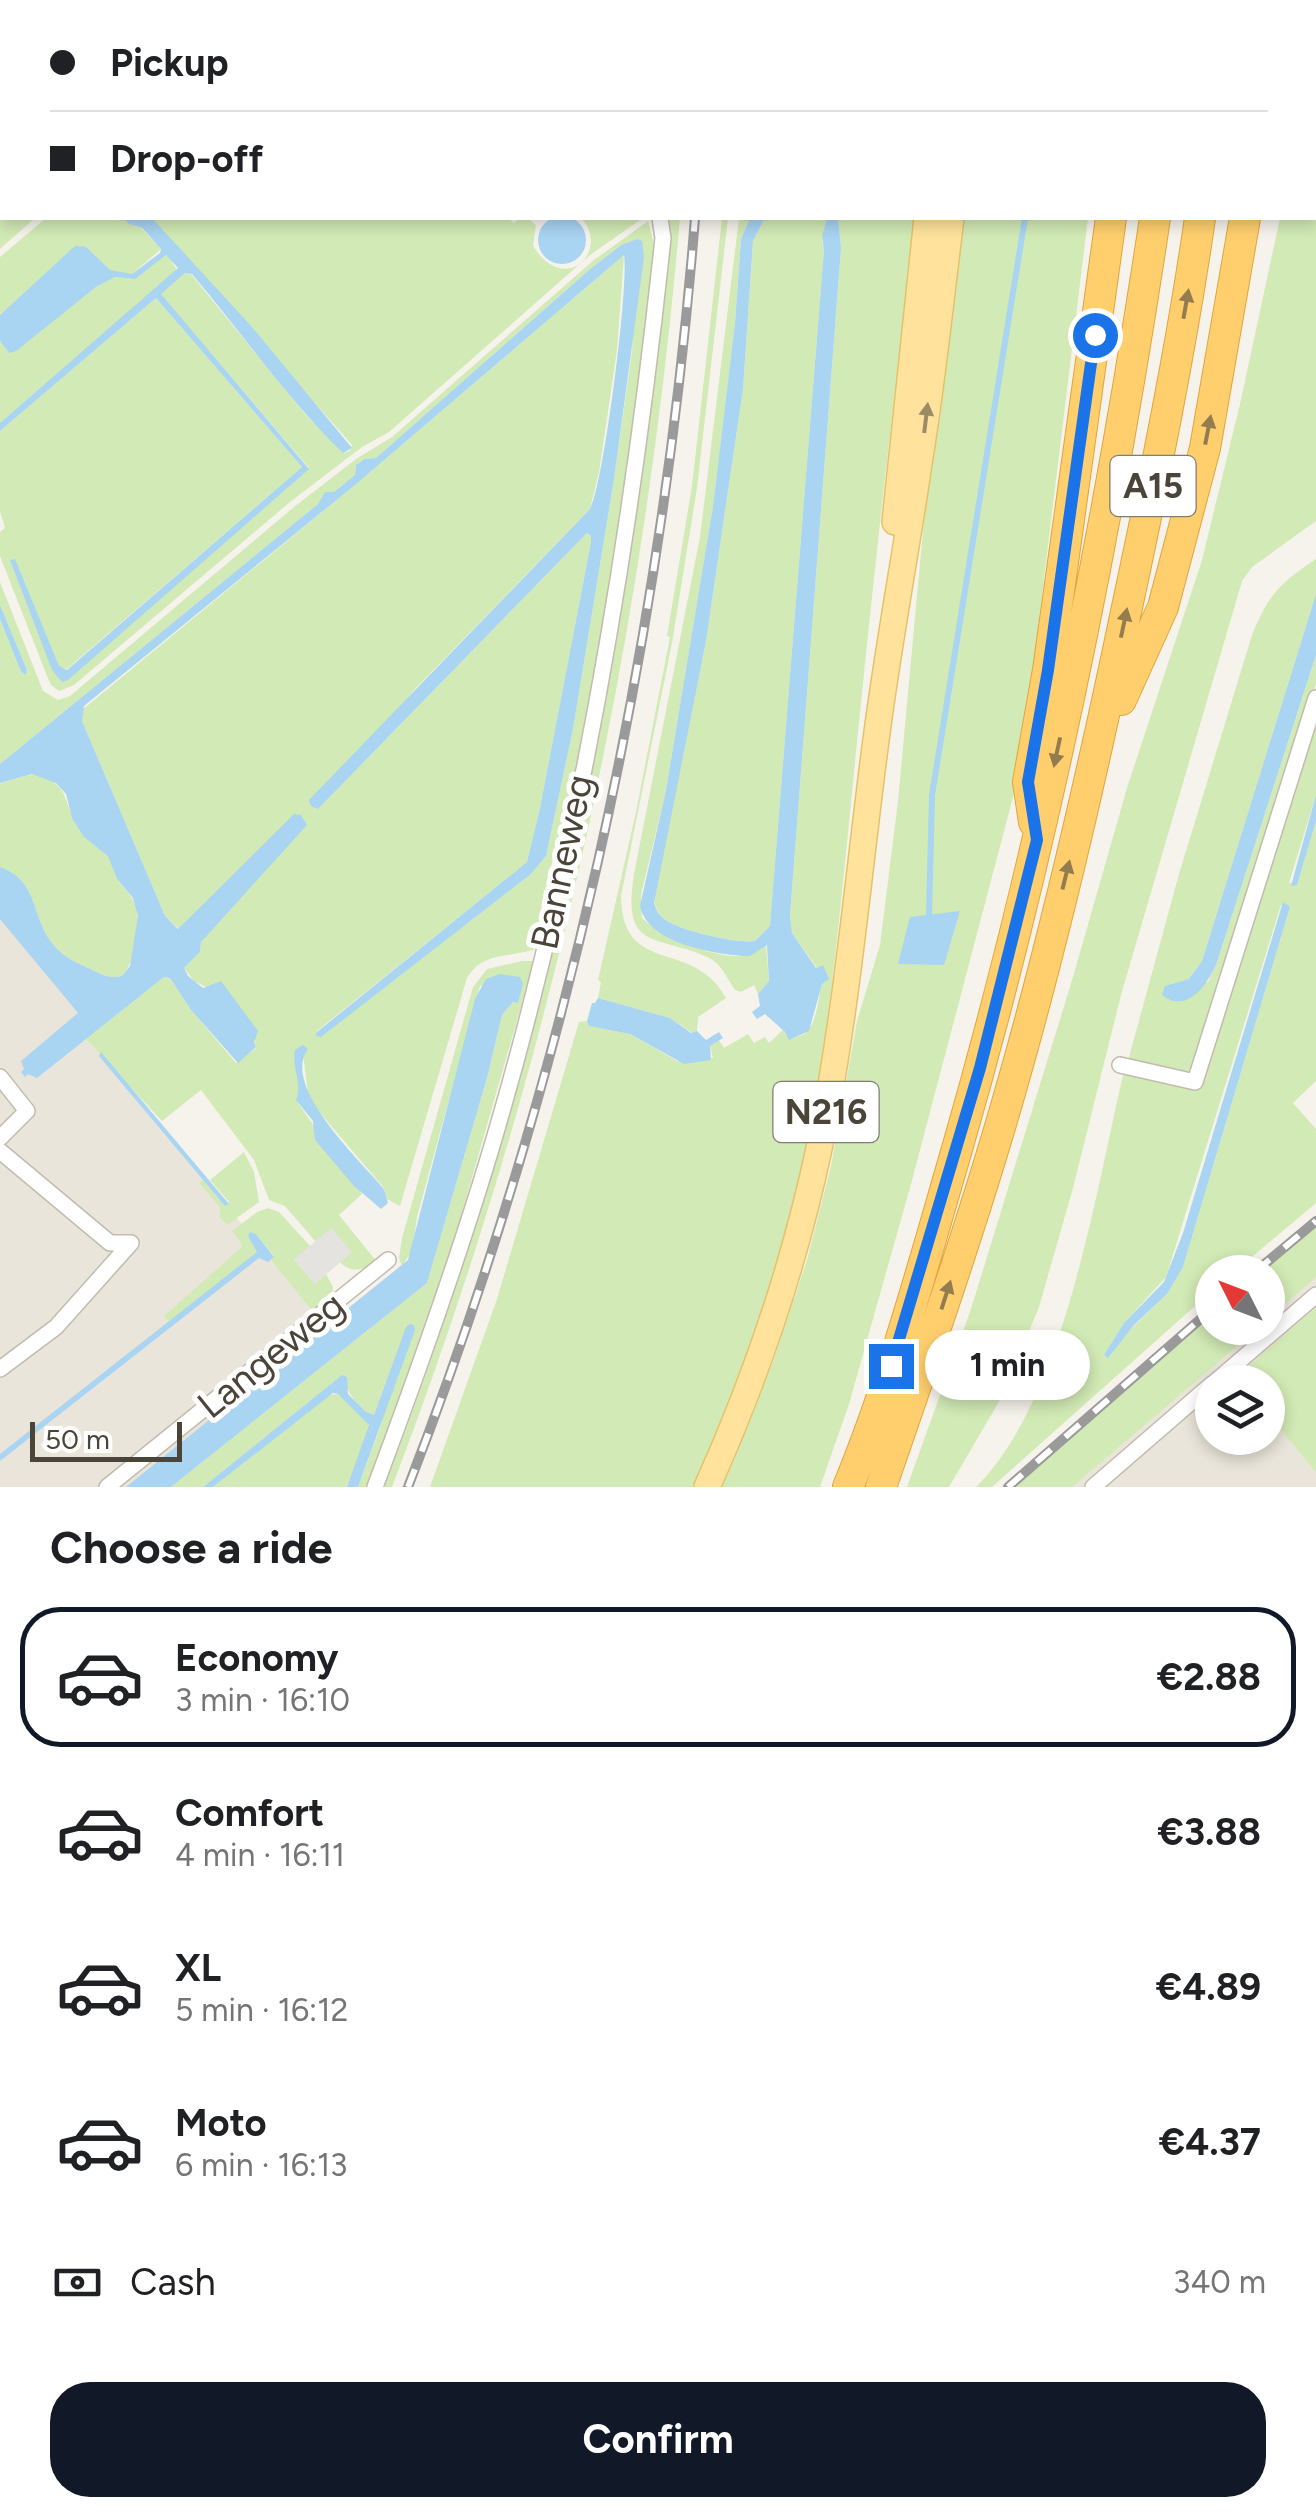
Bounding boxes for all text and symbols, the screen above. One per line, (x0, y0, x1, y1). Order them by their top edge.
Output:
text: Pickup (110, 40, 228, 86)
text: Drop-off (110, 136, 263, 182)
one-way arrow (1179, 288, 1194, 319)
route start (1073, 313, 1118, 358)
one-way arrow (918, 402, 934, 433)
one-way arrow (1201, 414, 1216, 445)
road number: A15 (1110, 456, 1196, 516)
one-way arrow (1117, 607, 1132, 638)
one-way arrow (1049, 737, 1065, 768)
street label: Banneweg (521, 770, 603, 954)
one-way arrow (1059, 859, 1074, 890)
road number: N216 (774, 1082, 878, 1142)
north arrow (1195, 1255, 1285, 1345)
map controls (1195, 1255, 1285, 1455)
one-way arrow (939, 1280, 954, 1310)
street label: Langeweg (188, 1282, 354, 1428)
callout: 1 min (926, 1331, 1091, 1401)
route end (869, 1344, 914, 1389)
text: 1 min (970, 1346, 1045, 1384)
button: layers (1195, 1365, 1285, 1455)
scale bar (30, 1417, 182, 1462)
text: 50 m (45, 1422, 110, 1456)
text: Choose a ride (50, 1520, 332, 1574)
icon: car (55, 1632, 145, 1722)
text: Economy (175, 1635, 338, 1681)
text: €2.88 (1157, 1654, 1261, 1700)
text: 3 min · 16:10 (175, 1681, 350, 1719)
icon: car (55, 1787, 145, 1877)
text: Comfort (175, 1790, 324, 1836)
text: €3.88 (1158, 1809, 1261, 1855)
text: 4 min · 16:11 (175, 1836, 345, 1874)
icon: car (55, 1942, 145, 2032)
text: XL (175, 1945, 221, 1991)
text: €4.89 (1156, 1964, 1261, 2010)
text: 5 min · 16:12 (175, 1991, 348, 2029)
icon: car (55, 2097, 145, 2187)
text: Moto (175, 2100, 267, 2146)
text: €4.37 (1159, 2119, 1261, 2165)
text: 6 min · 16:13 (175, 2146, 348, 2184)
icon: cash (50, 2255, 105, 2310)
text: Cash (130, 2259, 216, 2305)
text: 340 m (1173, 2263, 1266, 2301)
button: Confirm (50, 2382, 1266, 2497)

